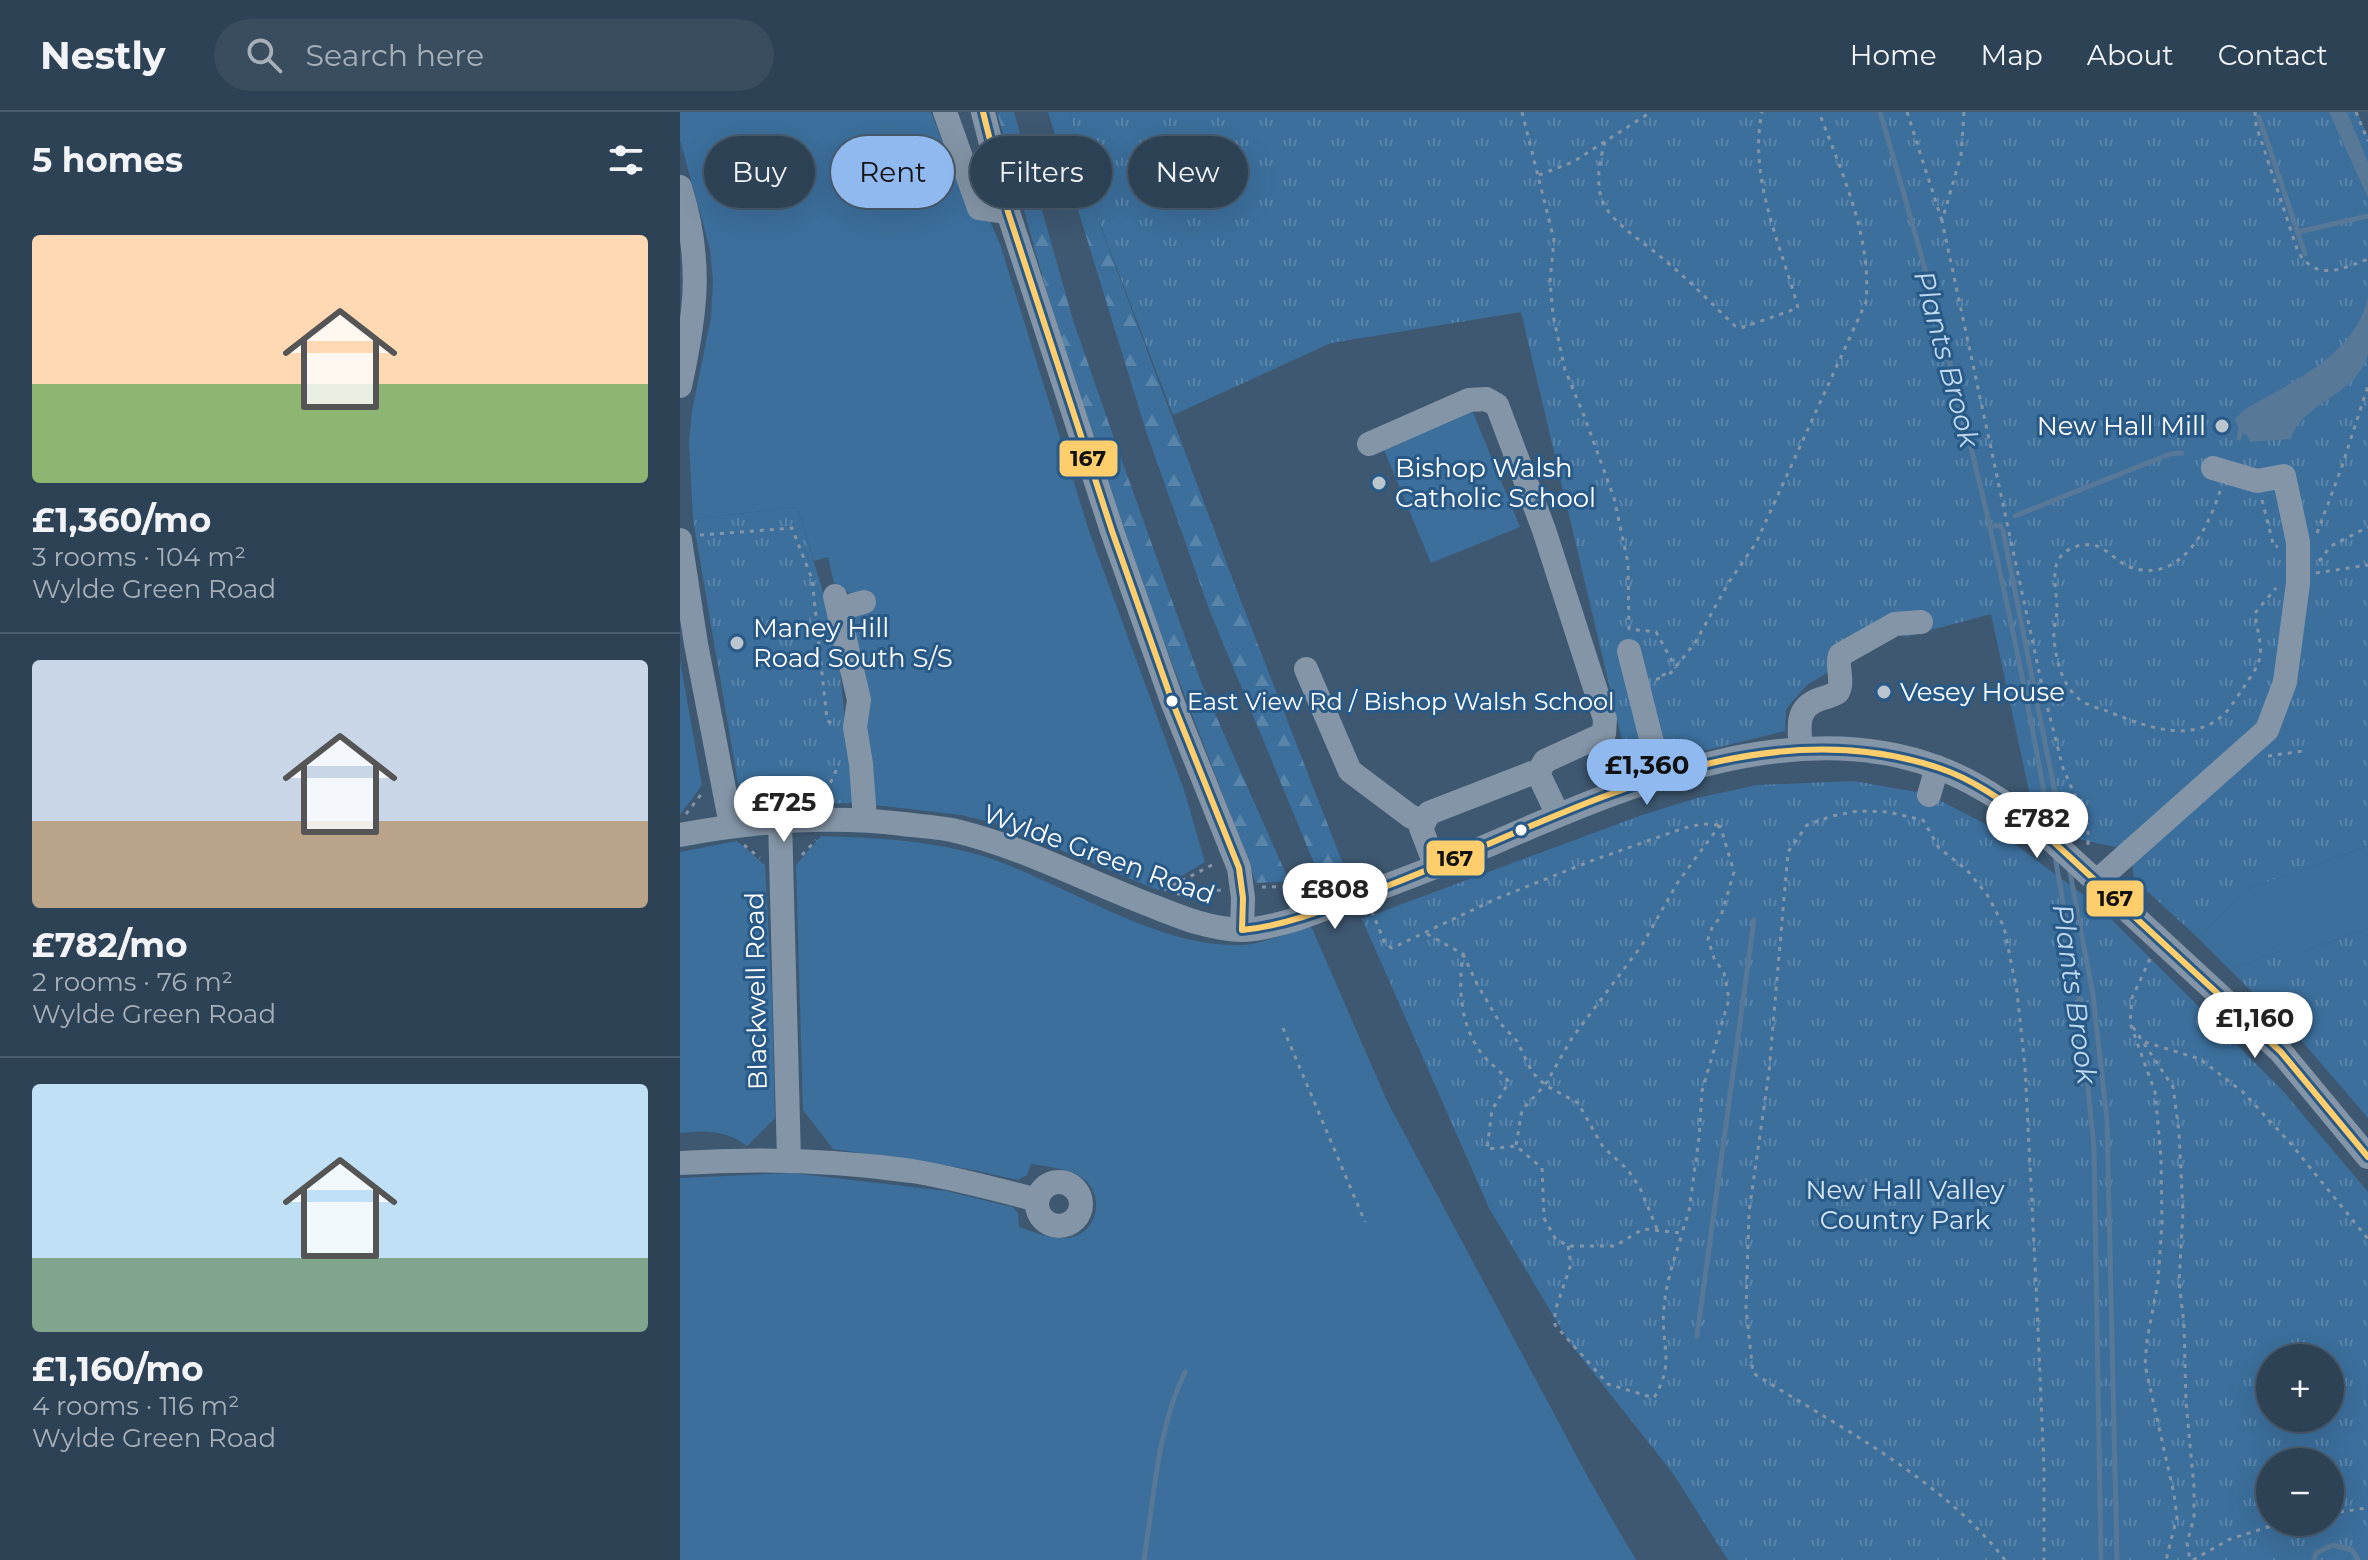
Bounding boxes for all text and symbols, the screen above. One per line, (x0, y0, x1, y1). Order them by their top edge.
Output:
search box (214, 19, 774, 91)
text: Nestly (40, 32, 166, 79)
icon: search (242, 33, 286, 77)
text: Search here (306, 37, 484, 74)
text: Home (1850, 38, 1937, 72)
text: Map (1981, 38, 2043, 72)
text: About (2087, 38, 2174, 72)
text: Contact (2218, 38, 2328, 72)
chip: Buy (704, 136, 815, 208)
chip: Rent (831, 136, 954, 208)
chip: Filters (970, 136, 1112, 208)
chip: New (1128, 136, 1248, 208)
icon: filters (604, 138, 648, 182)
text: 5 homes (32, 139, 183, 181)
water label: Plants Brook (1907, 267, 1987, 452)
icon: home (268, 287, 412, 431)
place label: New Hall Mill (2037, 410, 2206, 442)
marker: New Hall Mill (2213, 417, 2231, 435)
line badge: 167 (1058, 439, 1119, 478)
text: 167 (1070, 445, 1106, 472)
place label: Bishop Walsh Catholic School (1395, 452, 1596, 514)
marker: Bishop Walsh Catholic School (1370, 474, 1388, 492)
text: £1,360/mo (32, 499, 211, 541)
text: 3 rooms · 104 m² (32, 541, 246, 573)
text: Wylde Green Road (32, 573, 276, 605)
place label: Maney Hill Road South S/S (753, 612, 953, 674)
marker: Maney Hill Road South S/S (728, 634, 746, 652)
place label: Vesey House (1900, 676, 2065, 708)
marker: Vesey House (1875, 683, 1893, 701)
place label: East View Rd / Bishop Walsh School (1187, 687, 1615, 716)
marker: East View Rd / Bishop Walsh School (1164, 693, 1180, 709)
icon: home (268, 712, 412, 856)
pin: £1,360 (1582, 739, 1712, 807)
text: £1,360 (1605, 749, 1689, 781)
pin: £725 (737, 776, 831, 844)
text: £725 (752, 786, 816, 818)
pin: £782 (1990, 792, 2084, 860)
street label: Wylde Green Road (979, 797, 1219, 911)
text: £782 (2004, 802, 2070, 834)
unlabelled marker (1513, 822, 1529, 838)
line badge: 167 (1425, 839, 1486, 877)
text: 167 (1437, 845, 1473, 872)
pin: £808 (1288, 863, 1382, 931)
text: £808 (1301, 873, 1369, 905)
line badge: 167 (2085, 879, 2145, 918)
text: 167 (2097, 885, 2133, 912)
street label: Blackwell Road (738, 892, 774, 1090)
water label: Plants Brook (2046, 902, 2105, 1088)
text: £782/mo (32, 924, 187, 966)
text: 2 rooms · 76 m² (32, 966, 233, 998)
pin: £1,160 (2190, 992, 2320, 1060)
text: Wylde Green Road (32, 998, 276, 1030)
text: £1,160 (2216, 1002, 2294, 1034)
icon: home (268, 1136, 412, 1280)
park label: New Hall Valley Country Park (1805, 1174, 2006, 1236)
map controls (2256, 1344, 2344, 1536)
button: + (2256, 1344, 2344, 1432)
text: £1,160/mo (32, 1348, 203, 1390)
text: 4 rooms · 116 m² (32, 1390, 239, 1422)
text: Wylde Green Road (32, 1422, 276, 1454)
button: − (2256, 1448, 2344, 1536)

